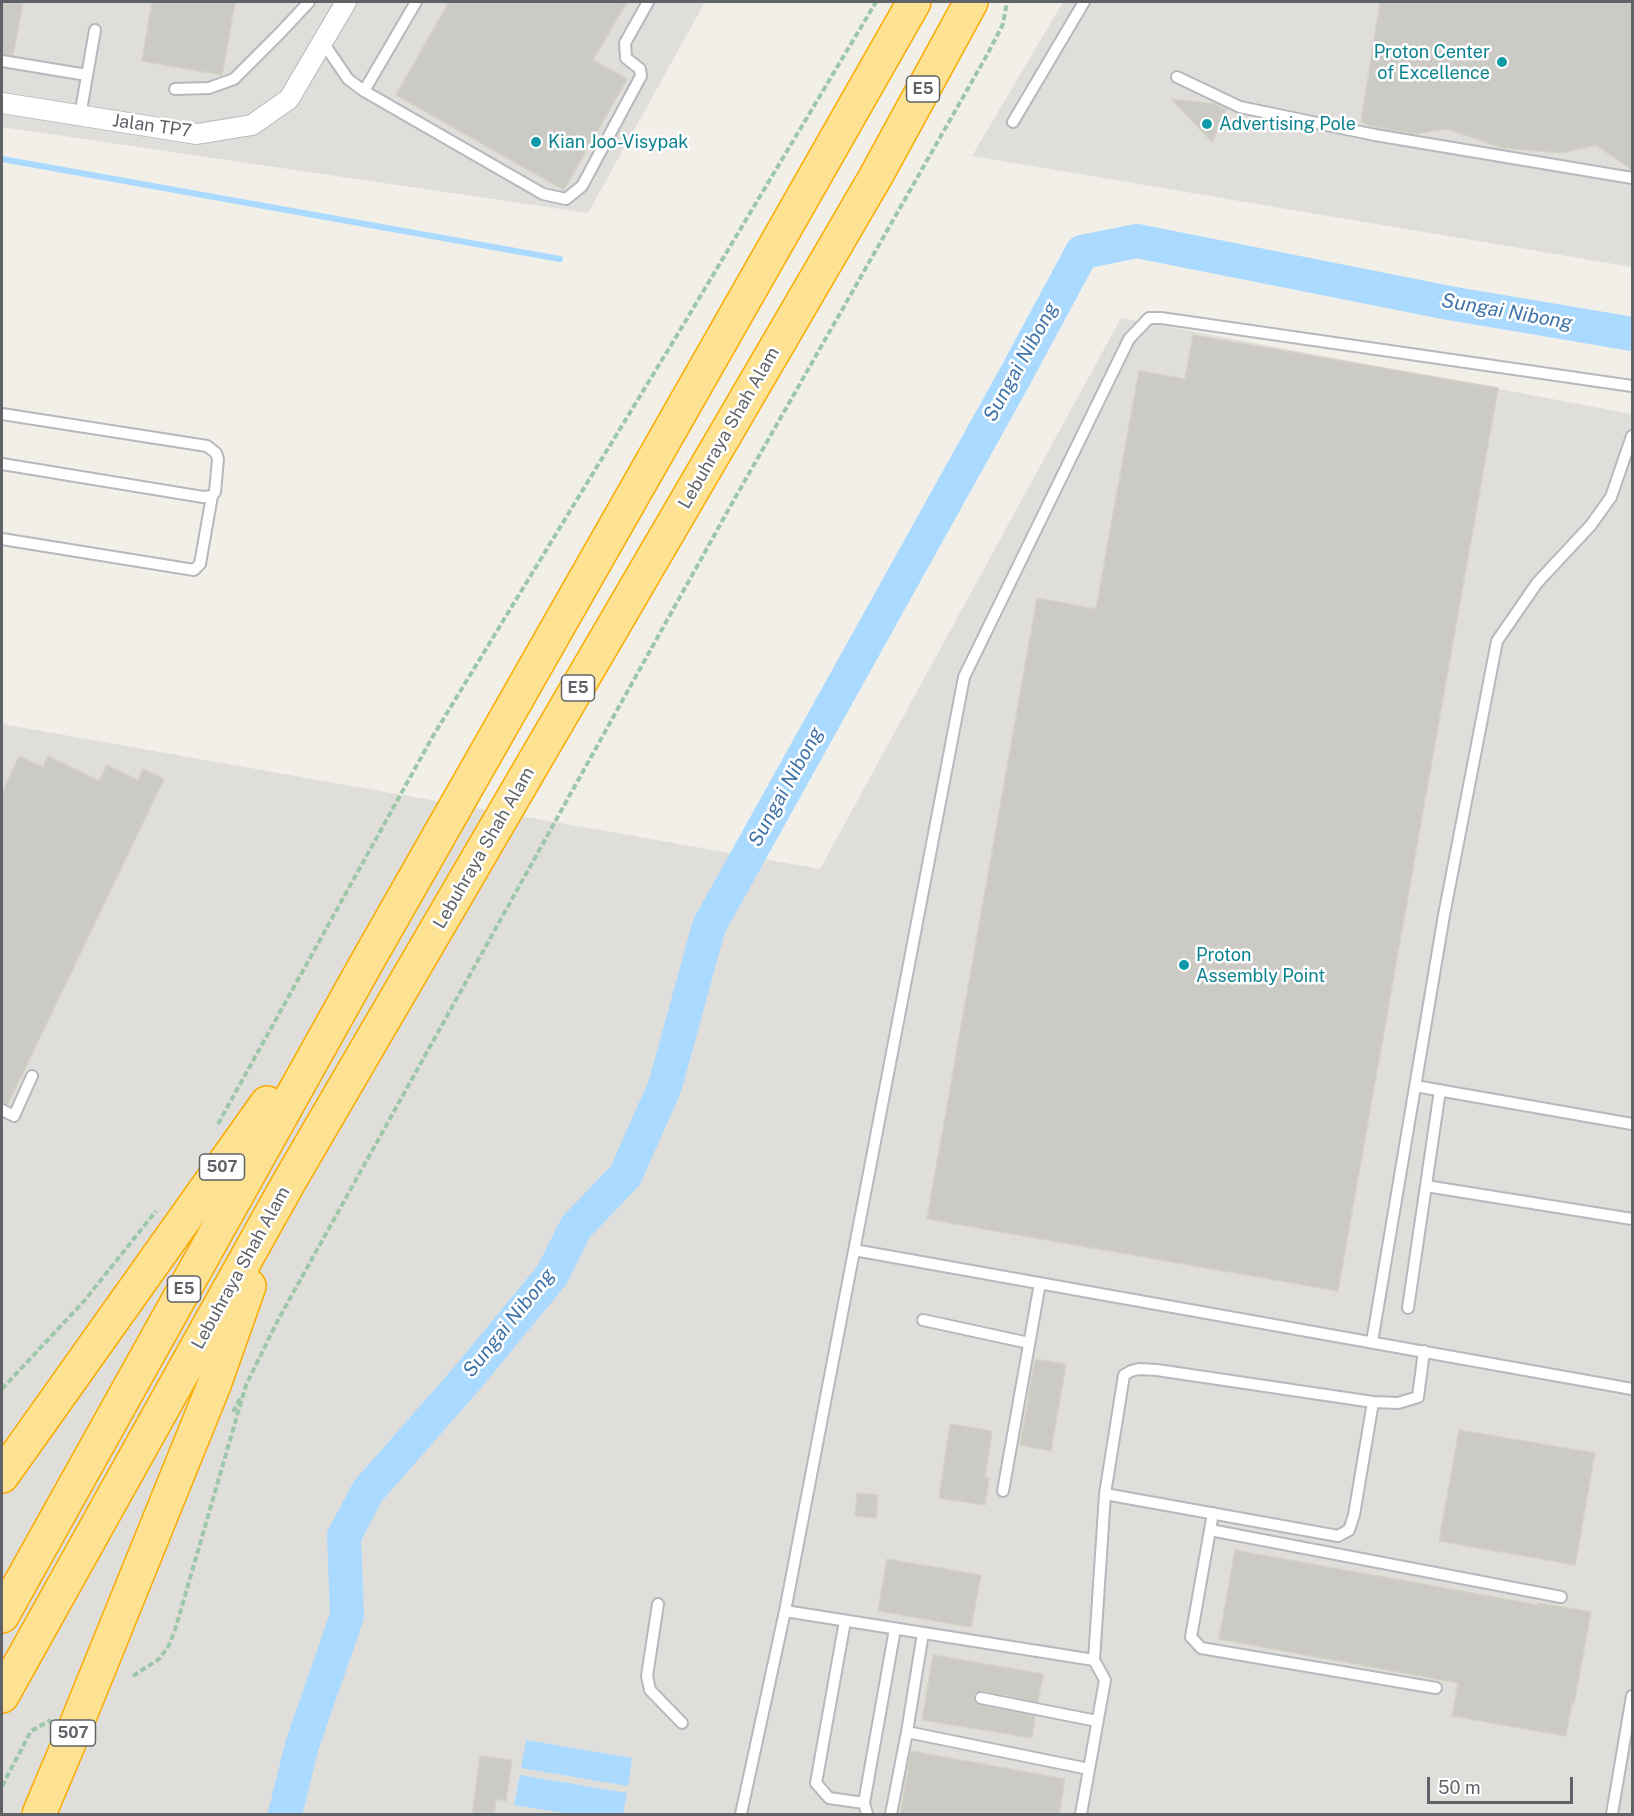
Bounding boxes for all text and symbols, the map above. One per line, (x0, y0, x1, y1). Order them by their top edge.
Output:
place label: Proton Center of Excellence (1374, 41, 1490, 84)
marker: Proton Center of Excellence (1495, 55, 1509, 69)
road number: E5 (906, 76, 940, 102)
street label: Jalan TP7 (111, 110, 193, 142)
place label: Advertising Pole (1219, 113, 1356, 135)
marker: Advertising Pole (1200, 117, 1214, 131)
place label: Kian Joo-Visypak (548, 131, 688, 153)
marker: Kian Joo-Visypak (529, 135, 543, 149)
water label: Sungai Nibong (1440, 289, 1574, 335)
water label: Sungai Nibong (978, 298, 1064, 426)
street label: Lebuhraya Shah Alam (674, 343, 784, 513)
road number: E5 (562, 675, 594, 701)
water label: Sungai Nibong (743, 723, 829, 851)
street label: Lebuhraya Shah Alam (429, 763, 539, 933)
place label: Proton Assembly Point (1196, 944, 1325, 986)
marker: Proton Assembly Point (1177, 958, 1191, 972)
road number: 507 (200, 1154, 244, 1180)
street label: Lebuhraya Shah Alam (187, 1183, 295, 1353)
water label: Sungai Nibong (458, 1264, 560, 1382)
road number: E5 (168, 1276, 201, 1302)
road number: 507 (50, 1720, 96, 1746)
scale bar (1430, 1765, 1576, 1803)
text: 50 m (1438, 1777, 1481, 1798)

